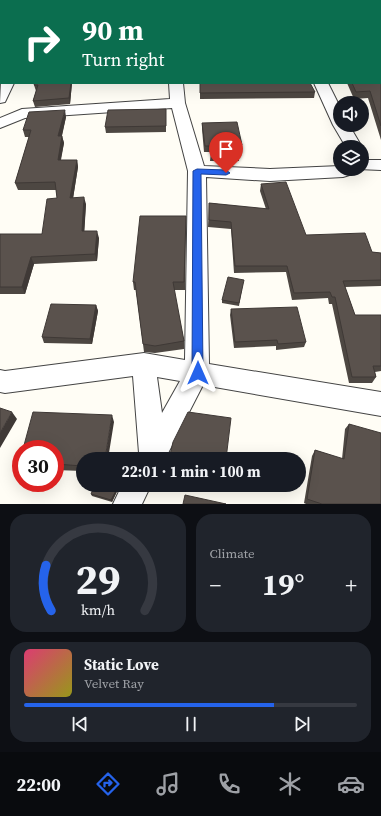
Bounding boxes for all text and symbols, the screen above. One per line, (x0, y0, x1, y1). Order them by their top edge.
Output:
text: 90 m (82, 11, 144, 49)
icon: right (16, 16, 68, 68)
text: Turn right (82, 47, 164, 72)
map controls (333, 96, 369, 176)
button: sound (333, 96, 369, 132)
pin (209, 132, 243, 173)
icon: arrive (215, 138, 237, 160)
button: layers (333, 140, 369, 176)
position arrow (177, 352, 219, 394)
speed limit sign: 30 (12, 440, 64, 492)
text: 22:01 · 1 min · 100 m (122, 461, 261, 482)
text: Climate (210, 545, 255, 562)
text: 29 (75, 551, 120, 608)
text: 19° (262, 564, 304, 605)
text: − (210, 570, 221, 600)
text: + (345, 570, 357, 600)
text: km/h (81, 600, 115, 620)
text: Static Love (84, 654, 159, 675)
text: Velvet Ray (84, 675, 144, 692)
icon: previous (69, 713, 91, 735)
icon: pause (180, 713, 202, 735)
icon: next (291, 713, 313, 735)
icon: directions (94, 770, 122, 798)
icon: music (154, 770, 182, 798)
icon: phone (215, 770, 243, 798)
icon: climate (276, 770, 304, 798)
icon: car (337, 770, 365, 798)
text: 22:00 (16, 772, 61, 797)

